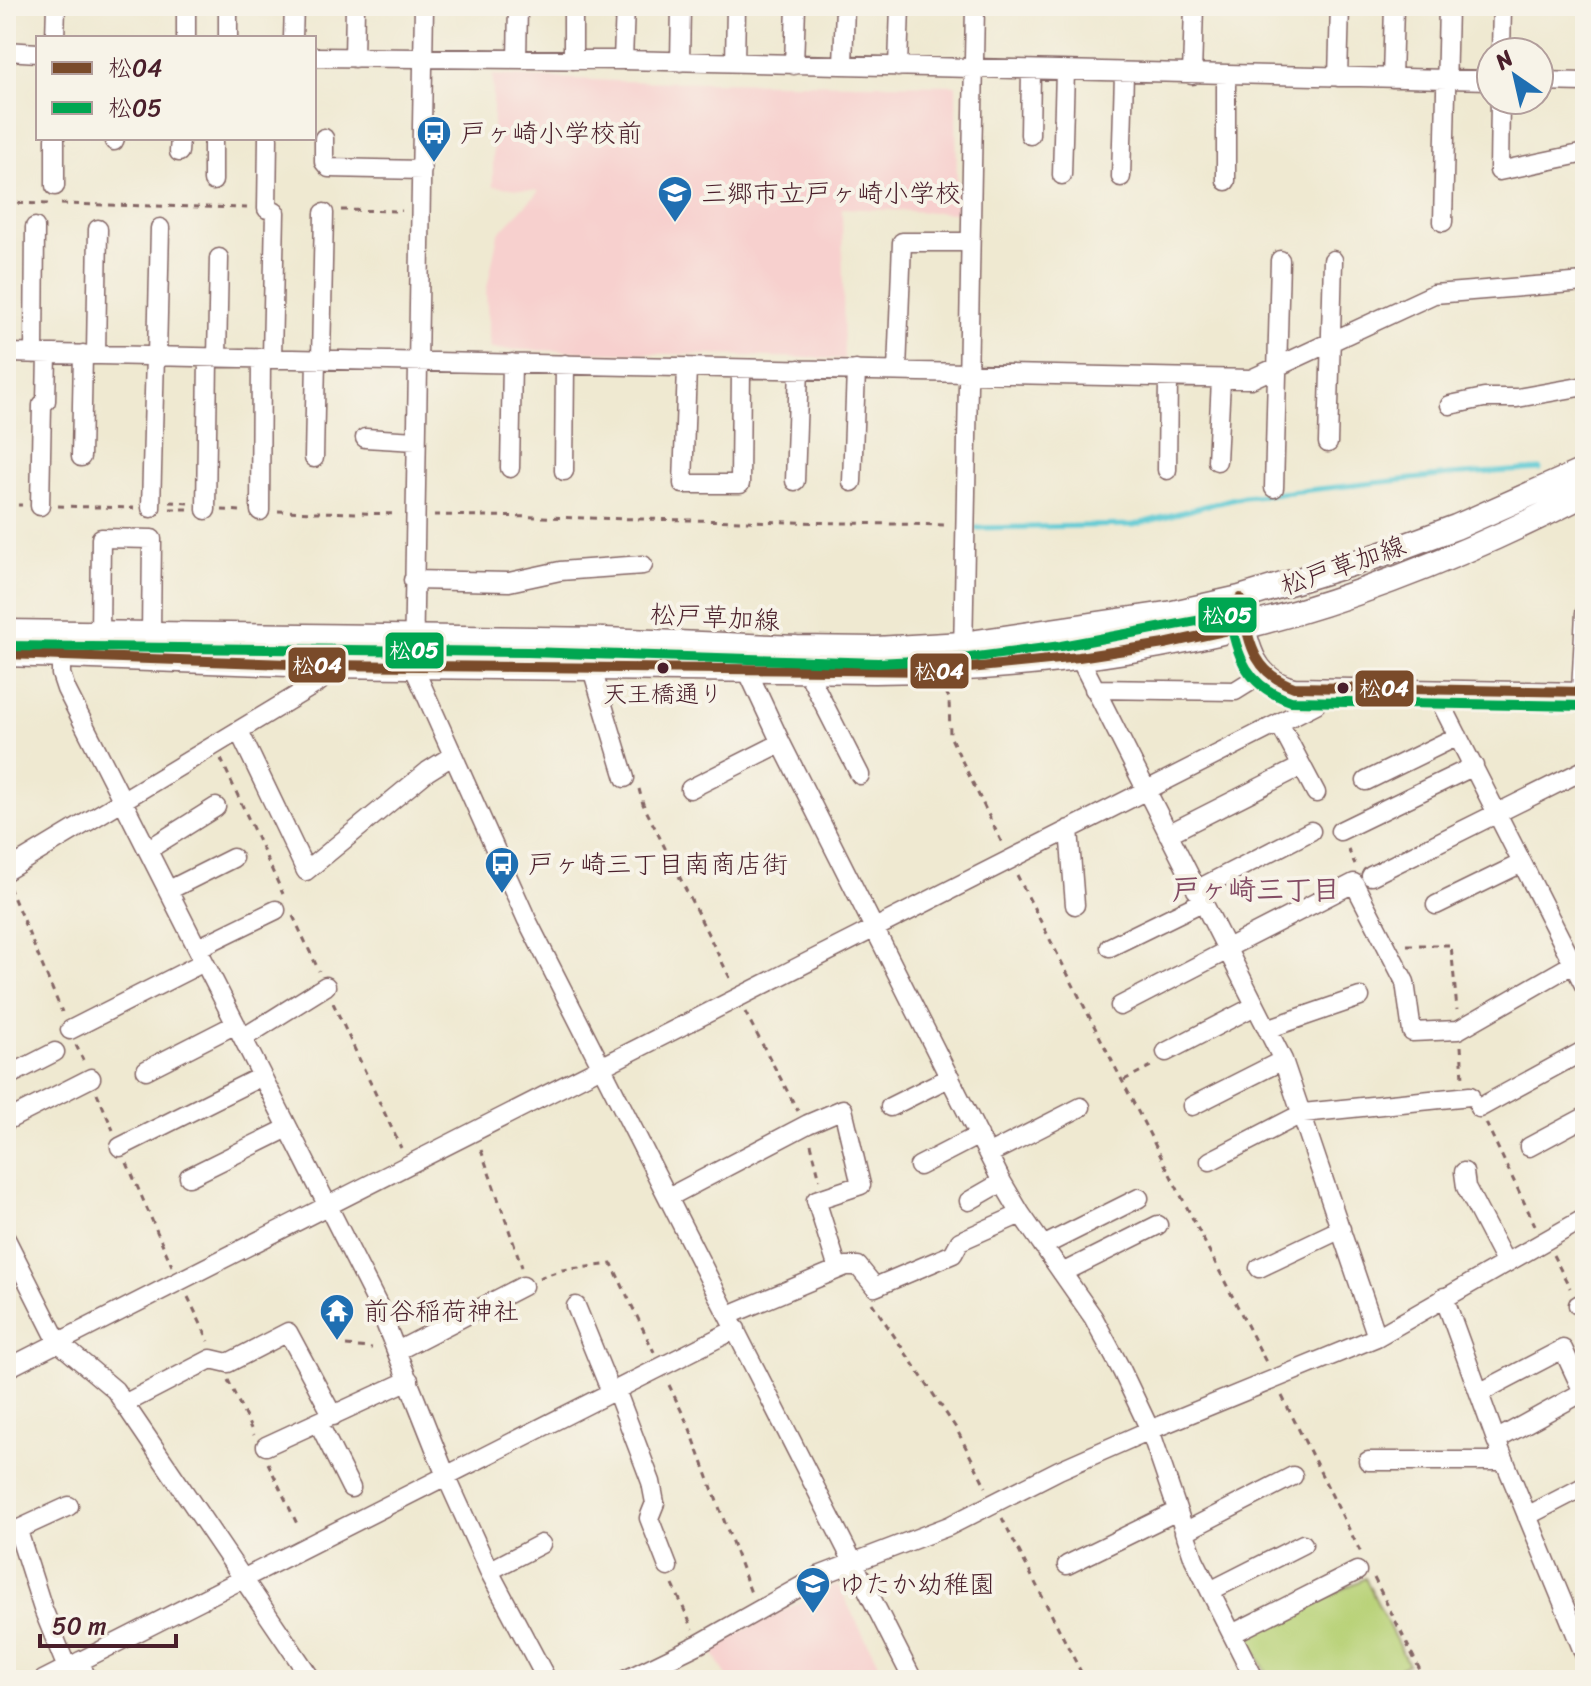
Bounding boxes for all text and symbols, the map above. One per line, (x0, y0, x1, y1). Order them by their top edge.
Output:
legend (36, 36, 316, 140)
north arrow (1475, 36, 1555, 116)
text: N (1486, 39, 1522, 81)
text: 松04 (108, 47, 162, 89)
text: 松05 (108, 87, 162, 129)
place label: 戸ヶ崎小学校前 (460, 110, 642, 156)
bus stop icon: 戸ヶ崎小学校前 (415, 114, 453, 164)
place label: 三郷市立戸ヶ崎小学校 (701, 170, 961, 216)
school or university icon: 三郷市立戸ヶ崎小学校 (656, 174, 694, 224)
street label: 松戸草加線 (1274, 522, 1412, 608)
street label: 松戸草加線 (649, 591, 781, 643)
line badge: 松05 (1197, 596, 1258, 634)
text: 松05 (1202, 596, 1252, 635)
line badge: 松05 (384, 631, 445, 670)
text: 松05 (389, 631, 439, 670)
line badge: 松04 (287, 646, 347, 684)
text: 松04 (292, 646, 342, 685)
line badge: 松04 (909, 652, 970, 690)
text: 松04 (914, 652, 964, 691)
marker: 天王橋通り (655, 660, 671, 676)
line badge: 松04 (1354, 669, 1415, 708)
text: 松04 (1359, 669, 1409, 708)
place label: 天王橋通り (603, 673, 723, 715)
unlabelled marker (1335, 680, 1351, 696)
place label: 戸ヶ崎三丁目南商店街 (528, 841, 788, 887)
bus stop icon: 戸ヶ崎三丁目南商店街 (483, 845, 521, 895)
district label: 戸ヶ崎三丁目 (1172, 865, 1340, 914)
place label: 前谷稲荷神社 (363, 1288, 519, 1334)
temple icon: 前谷稲荷神社 (318, 1292, 356, 1342)
place label: ゆたか幼稚園 (839, 1561, 995, 1607)
school or university icon: ゆたか幼稚園 (794, 1565, 832, 1615)
scale bar (40, 1598, 176, 1648)
text: 50 m (52, 1605, 107, 1647)

